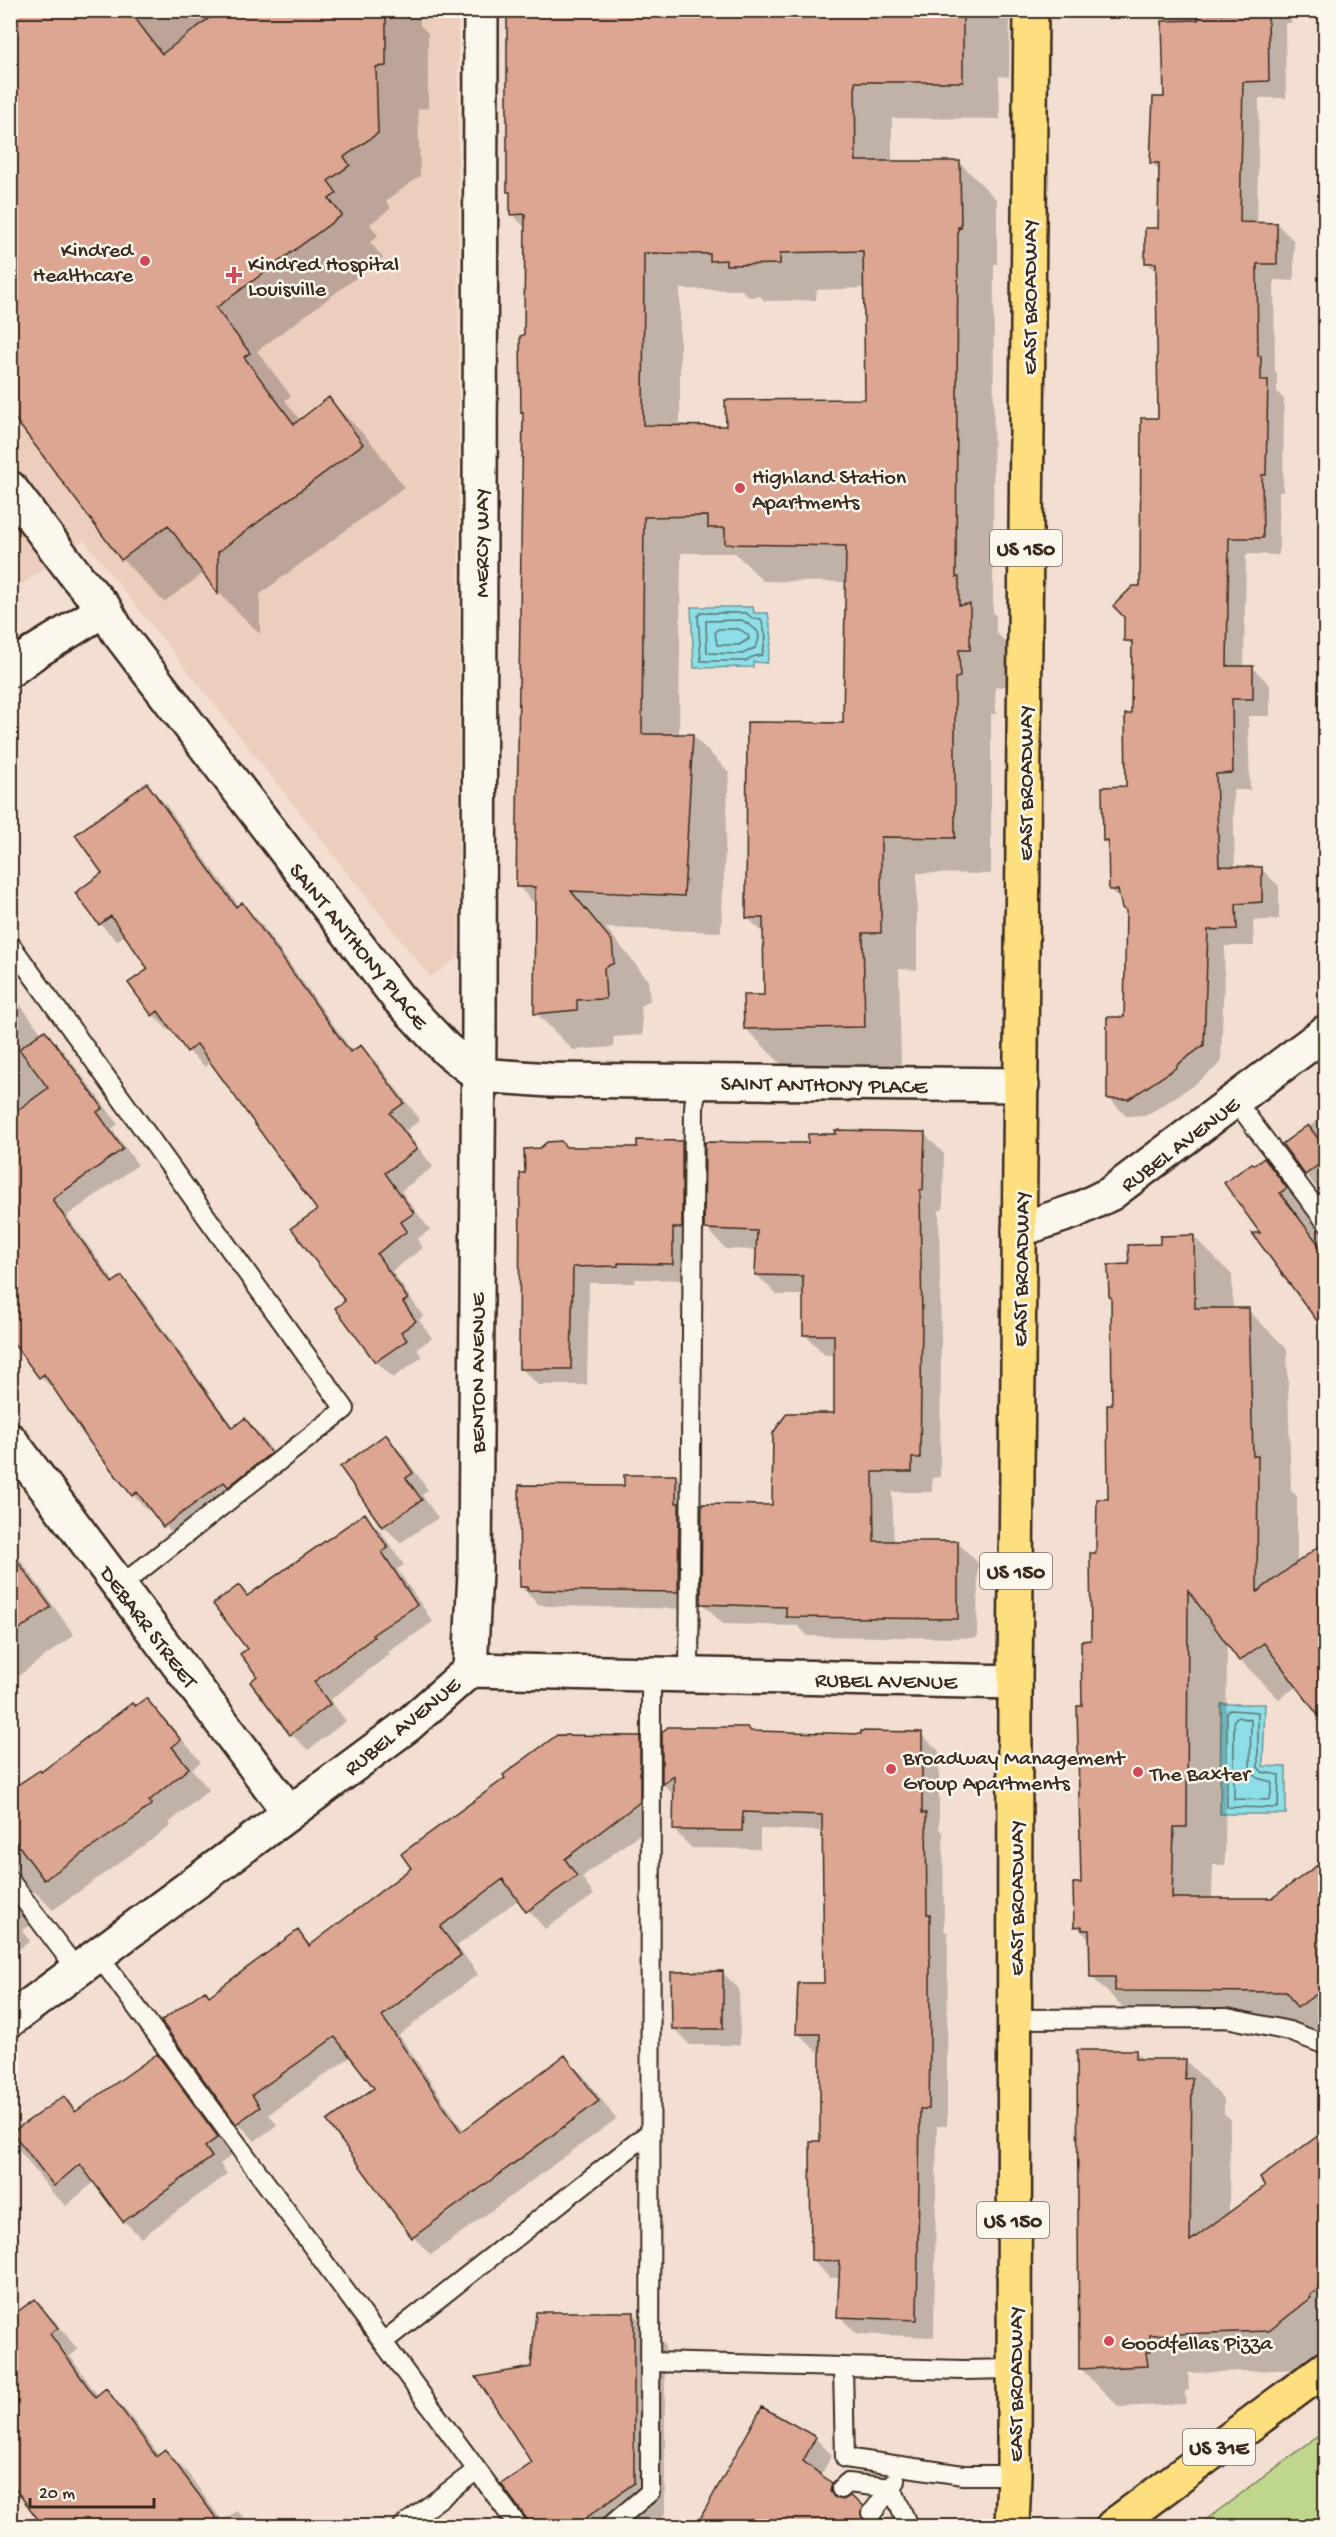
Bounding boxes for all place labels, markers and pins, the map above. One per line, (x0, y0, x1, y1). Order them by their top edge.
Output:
place label: Kindred Healthcare (32, 239, 135, 290)
place label: Kindred Hospital Louisville (248, 253, 399, 304)
marker: Kindred Healthcare (138, 254, 152, 268)
marker: Kindred Hospital Louisville (225, 266, 243, 284)
place label: Highland Station Apartments (752, 466, 907, 517)
marker: Highland Station Apartments (733, 481, 747, 495)
place label: Broadway Management Group Apartments (902, 1747, 1126, 1798)
marker: Broadway Management Group Apartments (884, 1762, 898, 1776)
place label: The Baxter (1148, 1763, 1252, 1789)
marker: The Baxter (1131, 1765, 1145, 1779)
place label: Goodfellas Pizza (1121, 2332, 1273, 2358)
marker: Goodfellas Pizza (1102, 2334, 1116, 2348)

